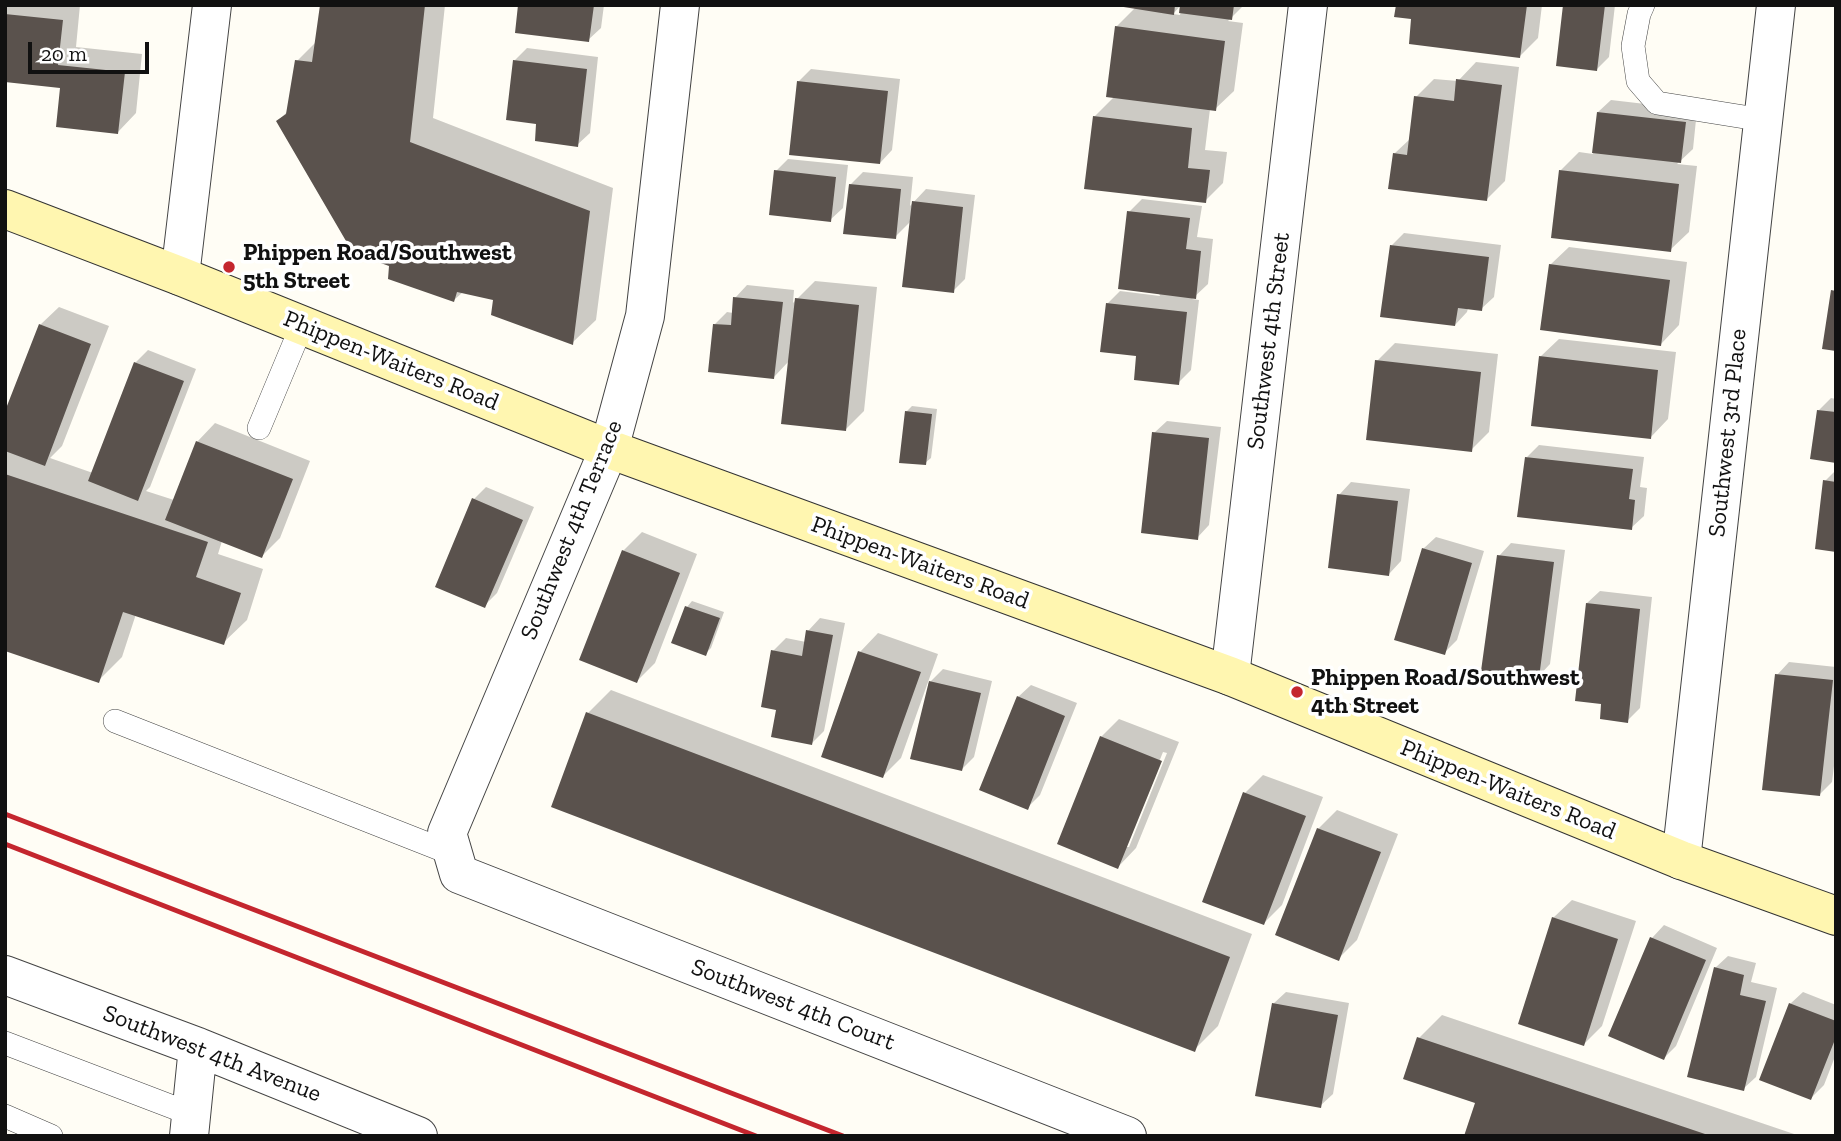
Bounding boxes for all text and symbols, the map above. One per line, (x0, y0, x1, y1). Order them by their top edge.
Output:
scale bar (32, 28, 152, 72)
text: 20 m (41, 41, 87, 66)
street label: Southwest 4th Street (1241, 231, 1297, 451)
place label: Phippen Road/Southwest 5th Street (243, 239, 512, 295)
marker: Phippen Road/Southwest 5th Street (221, 259, 237, 275)
street label: Phippen-Waiters Road (279, 305, 503, 417)
street label: Southwest 3rd Place (1703, 327, 1753, 539)
street label: Southwest 4th Terrace (515, 416, 629, 644)
street label: Phippen-Waiters Road (807, 510, 1033, 616)
place label: Phippen Road/Southwest 4th Street (1311, 664, 1580, 720)
marker: Phippen Road/Southwest 4th Street (1289, 684, 1305, 700)
street label: Phippen-Waiters Road (1396, 734, 1620, 846)
street label: Southwest 4th Court (687, 953, 899, 1057)
street label: Southwest 4th Avenue (99, 999, 325, 1109)

